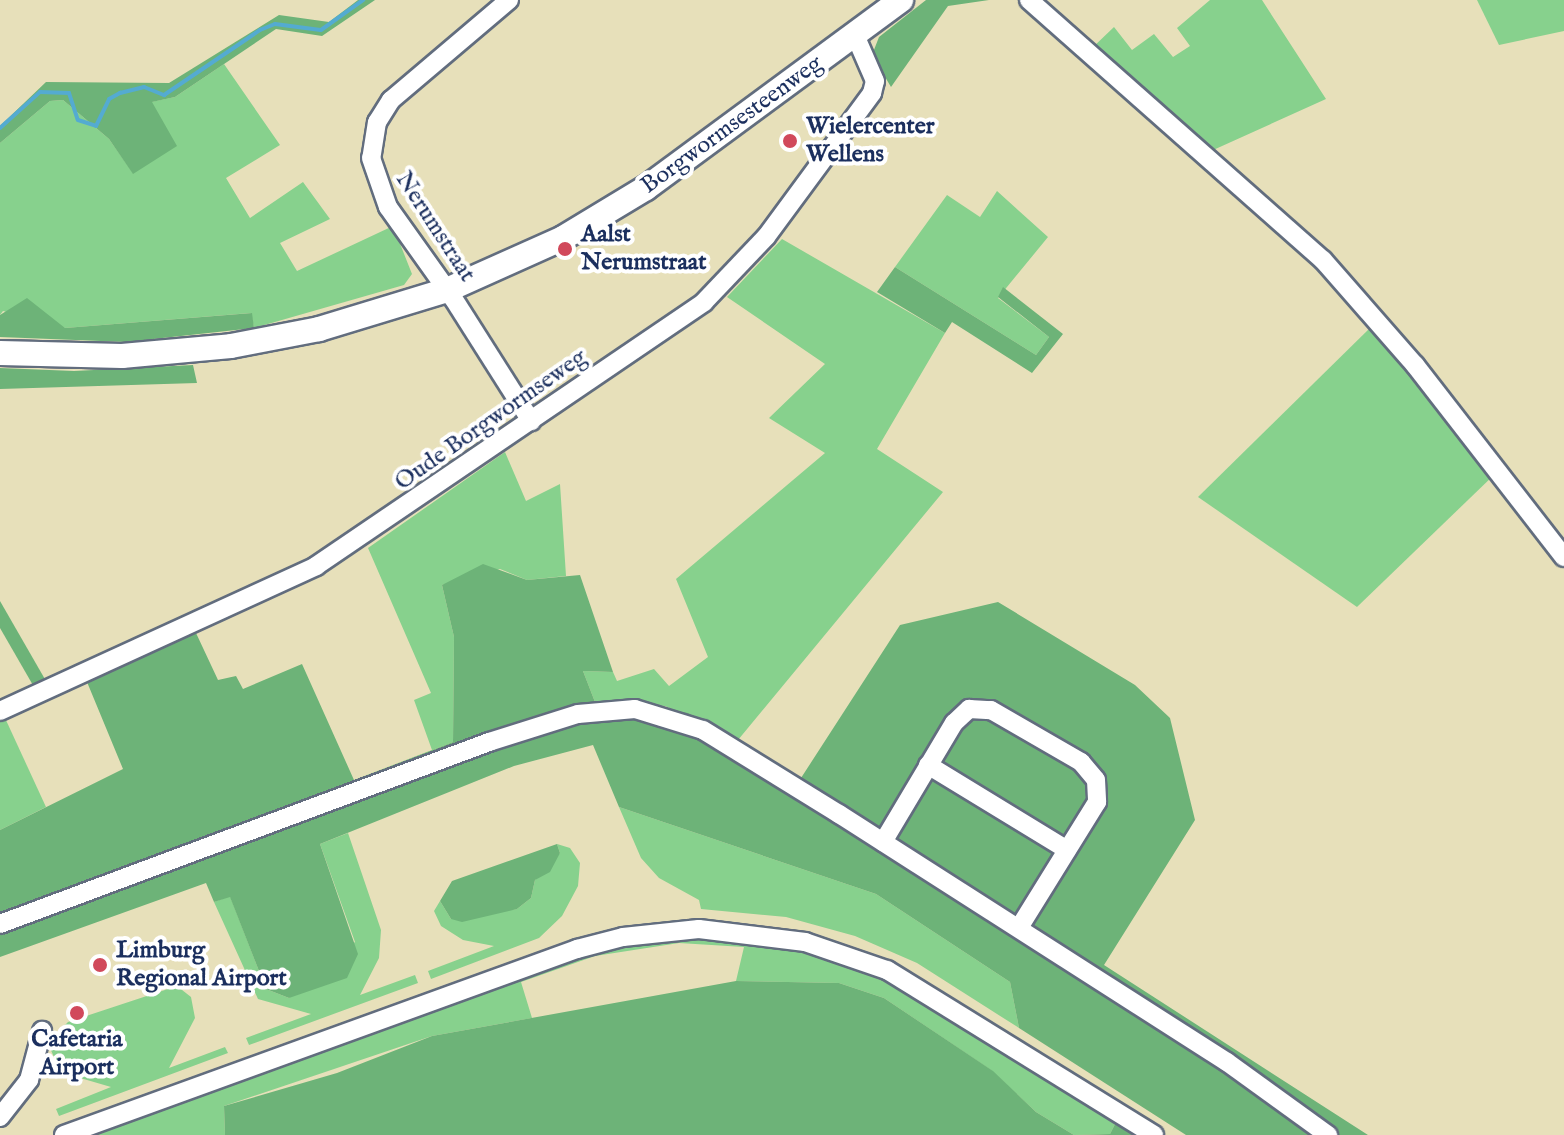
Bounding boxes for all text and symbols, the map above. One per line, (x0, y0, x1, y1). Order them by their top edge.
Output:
street label: Borgwormsesteenweg (636, 50, 828, 200)
place label: Wielercenter Wellens (806, 113, 935, 169)
marker: Wielercenter Wellens (781, 132, 799, 150)
street label: Nerumstraat (389, 167, 481, 287)
place label: Aalst Nerumstraat (581, 221, 706, 277)
marker: Aalst Nerumstraat (556, 240, 574, 258)
street label: Oude Borgwormseweg (390, 343, 592, 497)
place label: Limburg Regional Airport (116, 937, 287, 993)
marker: Limburg Regional Airport (91, 956, 109, 974)
marker: Cafetaria Airport (68, 1004, 86, 1022)
place label: Cafetaria Airport (31, 1026, 123, 1082)

